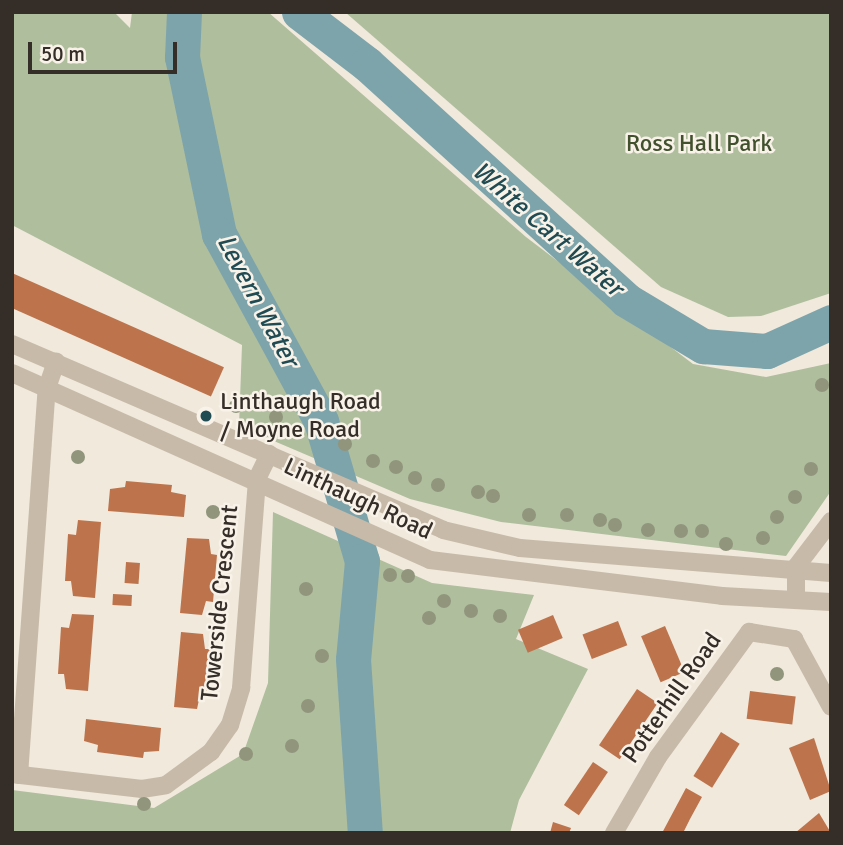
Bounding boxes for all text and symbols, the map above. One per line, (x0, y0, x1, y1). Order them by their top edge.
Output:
scale bar (32, 28, 180, 72)
text: 50 m (41, 41, 85, 67)
park label: Ross Hall Park (626, 130, 772, 158)
water label: White Cart Water (465, 156, 629, 304)
water label: Levern Water (209, 230, 305, 372)
place label: Linthaugh Road / Moyne Road (220, 388, 381, 444)
marker: Linthaugh Road / Moyne Road (198, 408, 214, 424)
street label: Linthaugh Road (279, 452, 437, 546)
street label: Towerside Crescent (195, 503, 245, 703)
street label: Potterhill Road (616, 627, 728, 769)

